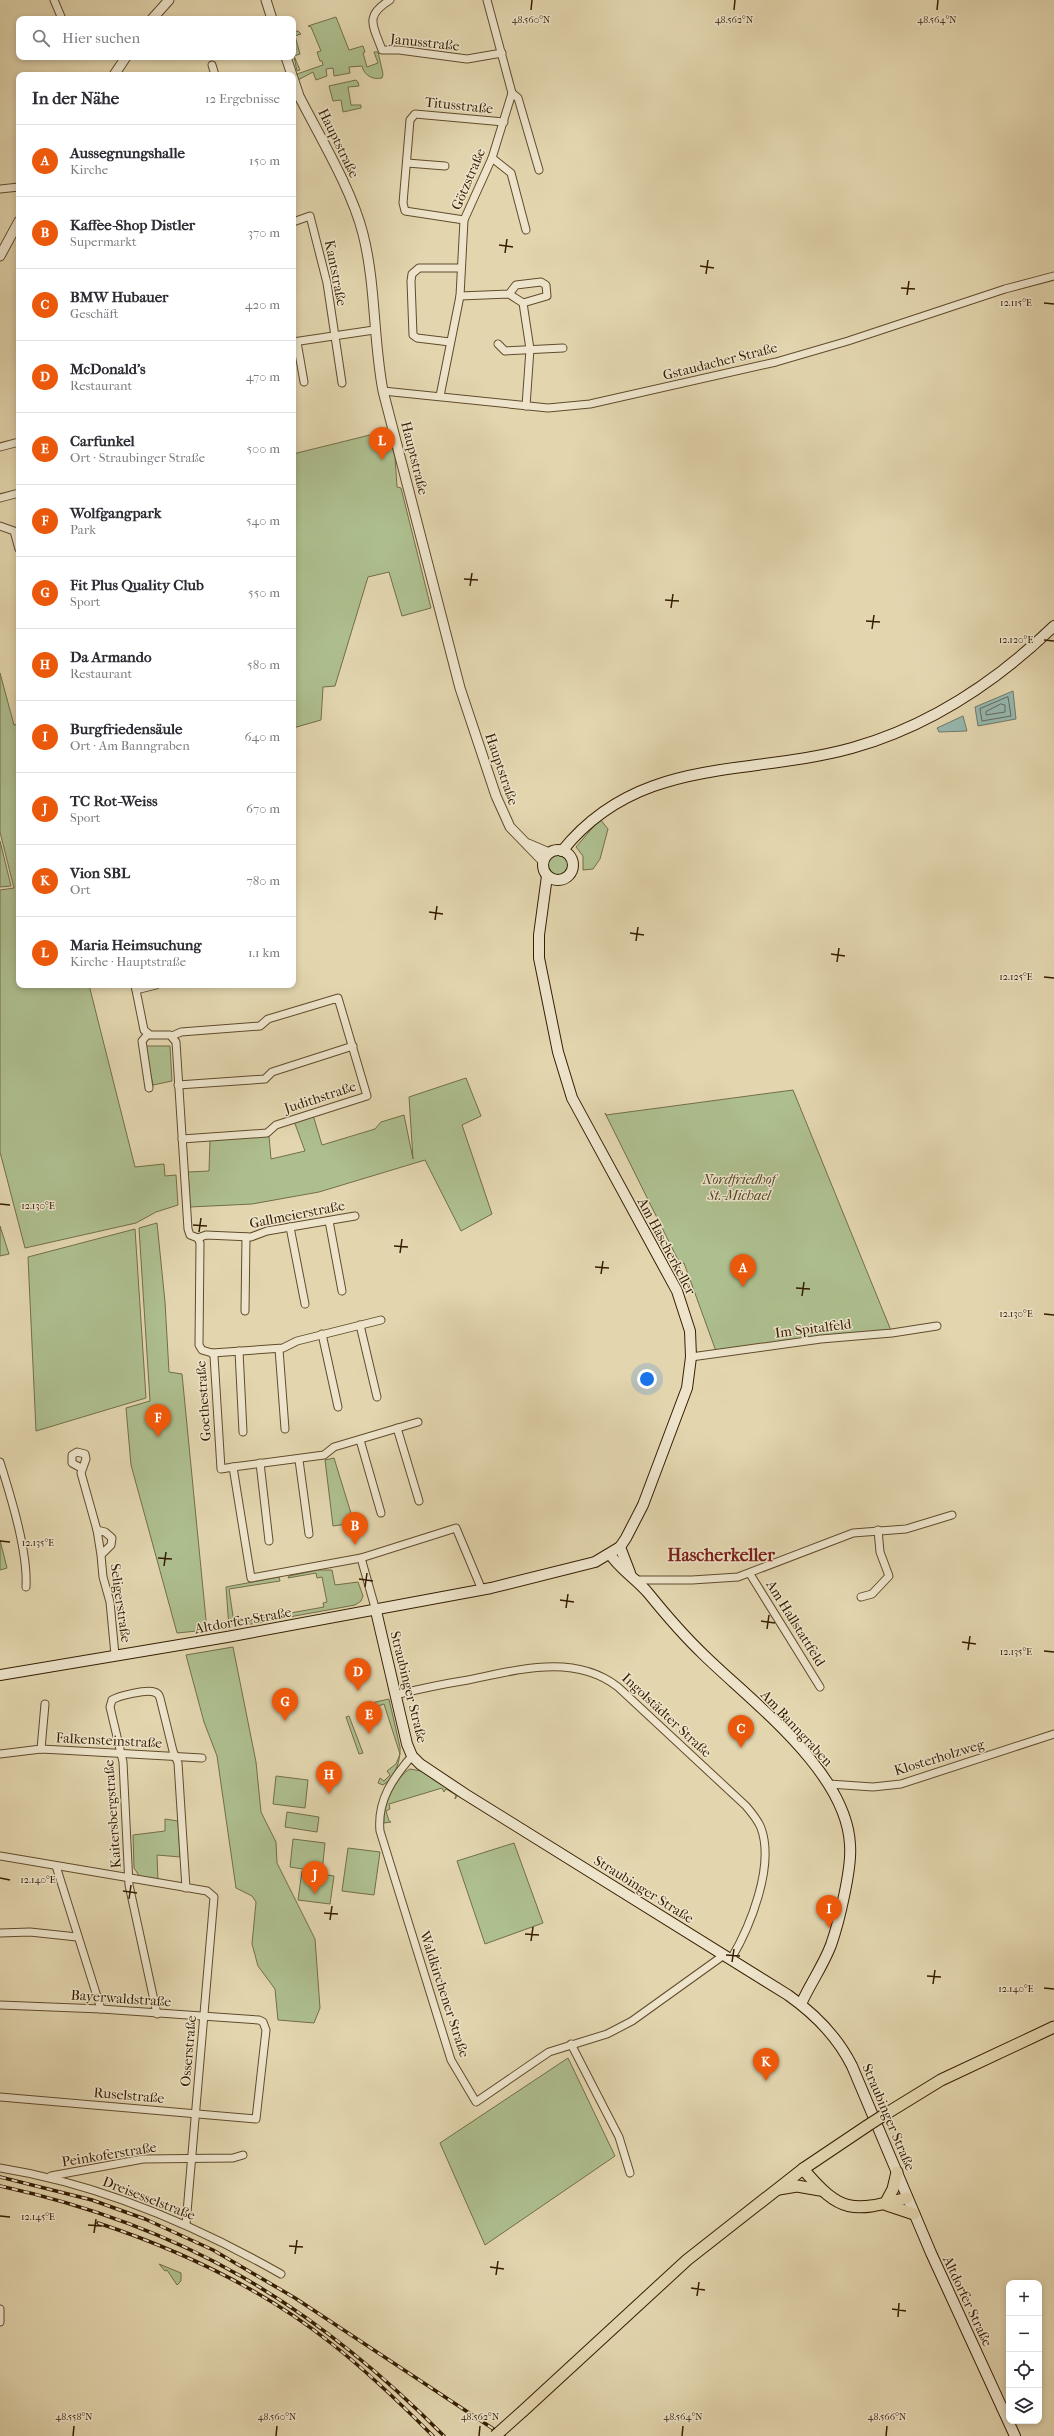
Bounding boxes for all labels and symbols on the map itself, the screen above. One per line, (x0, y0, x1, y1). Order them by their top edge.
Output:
text: 48.560°N (512, 14, 551, 26)
text: 48.562°N (715, 14, 754, 26)
text: 48.564°N (917, 14, 957, 26)
street label: Janusstraße (388, 30, 461, 55)
street label: Titusstraße (424, 93, 494, 118)
street label: Hauptstraße (314, 106, 363, 181)
street label: Götzstraße (448, 146, 489, 213)
street label: Kantstraße (321, 239, 350, 308)
text: 12.115°E (1000, 297, 1032, 309)
street label: Gstaudacher Straße (661, 339, 779, 384)
street label: Hauptstraße (397, 420, 432, 497)
pin: L (369, 427, 395, 460)
text: 12.120°E (999, 634, 1033, 646)
street label: Hauptstraße (481, 731, 522, 808)
text: 12.125°E (999, 971, 1033, 983)
street label: Judithstraße (281, 1078, 358, 1117)
park label: Nordfriedhof St.-Michael (702, 1171, 778, 1204)
street label: Am Hascherkeller (633, 1194, 699, 1298)
street label: Gallmeierstraße (248, 1197, 346, 1232)
text: 12.130°E (21, 1200, 55, 1212)
pin: A (730, 1254, 756, 1287)
text: 12.130°E (999, 1308, 1033, 1320)
street label: Im Spitalfeld (774, 1315, 853, 1342)
street label: Goethestraße (192, 1360, 215, 1442)
your location (637, 1369, 657, 1389)
pin: F (145, 1404, 171, 1437)
pin: B (342, 1512, 368, 1545)
text: 12.135°E (22, 1537, 54, 1549)
district label: Hascherkeller (667, 1545, 775, 1566)
street label: Seligerstraße (107, 1562, 134, 1644)
street label: Am Hallstattfeld (762, 1576, 829, 1670)
street label: Altdorfer Straße (192, 1604, 293, 1638)
street label: Straubinger Straße (386, 1629, 431, 1745)
text: 12.135°E (1000, 1646, 1032, 1658)
pin: D (345, 1658, 371, 1691)
street label: Ingolstädter Straße (618, 1669, 715, 1761)
street label: Am Banngraben (756, 1686, 836, 1770)
pin: G (272, 1688, 298, 1721)
pin: E (356, 1701, 382, 1734)
pin: C (728, 1715, 754, 1748)
street label: Falkensteinstraße (55, 1729, 163, 1752)
street label: Klosterholzweg (892, 1736, 987, 1779)
street label: Kaitersbergstraße (100, 1759, 125, 1869)
pin: H (316, 1761, 342, 1794)
street label: Straubinger Straße (591, 1852, 697, 1927)
pin: J (302, 1861, 328, 1894)
text: 12.140°E (20, 1874, 56, 1886)
pin: I (816, 1895, 842, 1928)
street label: Waldkirchener Straße (416, 1928, 473, 2060)
text: 12.140°E (998, 1983, 1034, 1995)
street label: Bayerwaldstraße (70, 1987, 172, 2010)
street label: Osserstraße (177, 2015, 200, 2087)
pin: K (753, 2048, 779, 2081)
street label: Straubinger Straße (858, 2061, 919, 2173)
street label: Ruselstraße (93, 2084, 165, 2107)
street label: Peinkoferstraße (60, 2139, 158, 2170)
street label: Dreisesselstraße (100, 2173, 198, 2224)
text: 12.145°E (21, 2211, 55, 2223)
street label: Altdorfer Straße (939, 2252, 996, 2349)
text: 48.558°N (55, 2411, 93, 2423)
text: 48.560°N (258, 2411, 297, 2423)
text: 48.562°N (461, 2411, 500, 2423)
text: 48.564°N (663, 2411, 703, 2423)
text: 48.566°N (868, 2411, 907, 2423)

